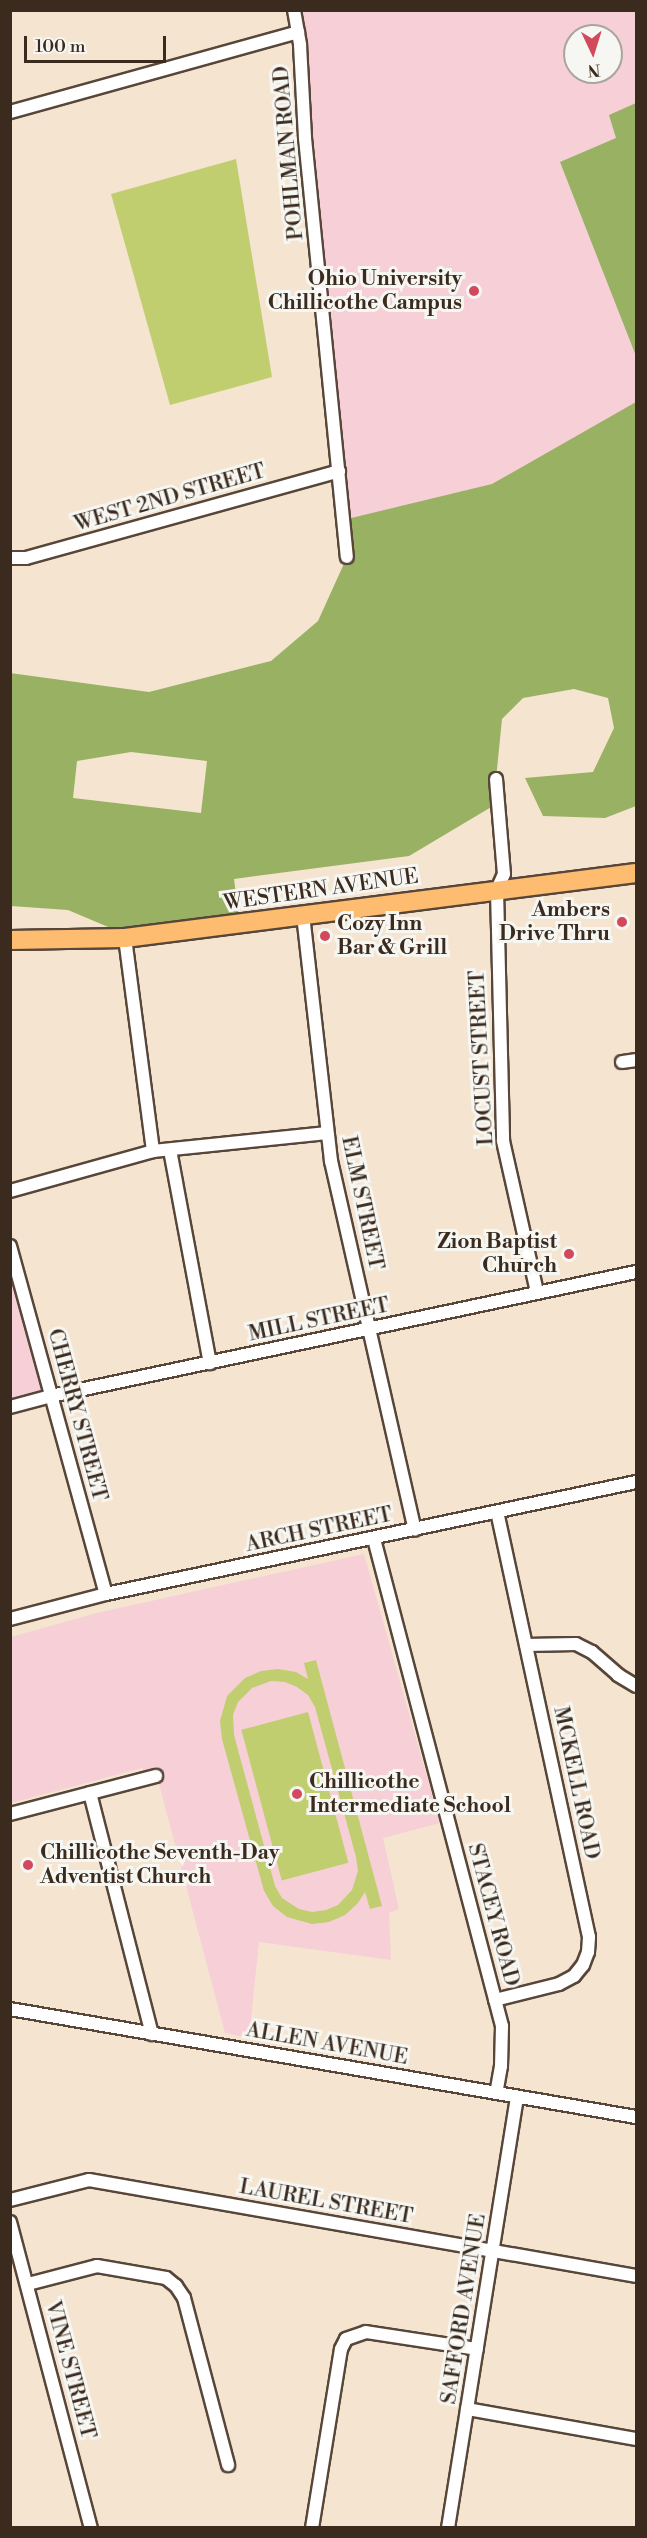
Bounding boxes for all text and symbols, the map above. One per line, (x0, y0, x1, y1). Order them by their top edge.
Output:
scale bar (27, 24, 170, 62)
north arrow (563, 24, 623, 84)
text: 100 m (35, 35, 86, 58)
text: N (587, 60, 601, 80)
street label: POHLMAN ROAD (269, 65, 309, 241)
place label: Ohio University Chillicothe Campus (268, 266, 462, 316)
marker: Ohio University Chillicothe Campus (467, 284, 481, 298)
street label: WEST 2ND STREET (72, 459, 268, 537)
street label: WESTERN AVENUE (222, 864, 420, 916)
place label: Ambers Drive Thru (499, 897, 610, 947)
place label: Cozy Inn Bar & Grill (337, 911, 447, 961)
marker: Ambers Drive Thru (615, 915, 629, 929)
marker: Cozy Inn Bar & Grill (318, 929, 332, 943)
street label: LOCUST STREET (465, 970, 499, 1146)
street label: ELM STREET (336, 1134, 388, 1272)
place label: Zion Baptist Church (438, 1229, 557, 1279)
marker: Zion Baptist Church (562, 1247, 576, 1261)
street label: MILL STREET (246, 1293, 392, 1347)
street label: CHERRY STREET (42, 1326, 112, 1504)
street label: ARCH STREET (243, 1502, 395, 1558)
street label: MCKELL ROAD (548, 1704, 604, 1862)
place label: Chillicothe Intermediate School (309, 1769, 511, 1819)
marker: Chillicothe Intermediate School (290, 1787, 304, 1801)
place label: Chillicothe Seventh-Day Adventist Church (40, 1840, 279, 1890)
street label: STACEY ROAD (462, 1841, 524, 1989)
marker: Chillicothe Seventh-Day Adventist Church (21, 1858, 35, 1872)
street label: ALLEN AVENUE (244, 2017, 410, 2071)
street label: LAUREL STREET (237, 2174, 415, 2230)
street label: SAFFORD AVENUE (437, 2212, 491, 2406)
street label: VINE STREET (39, 2298, 101, 2442)

